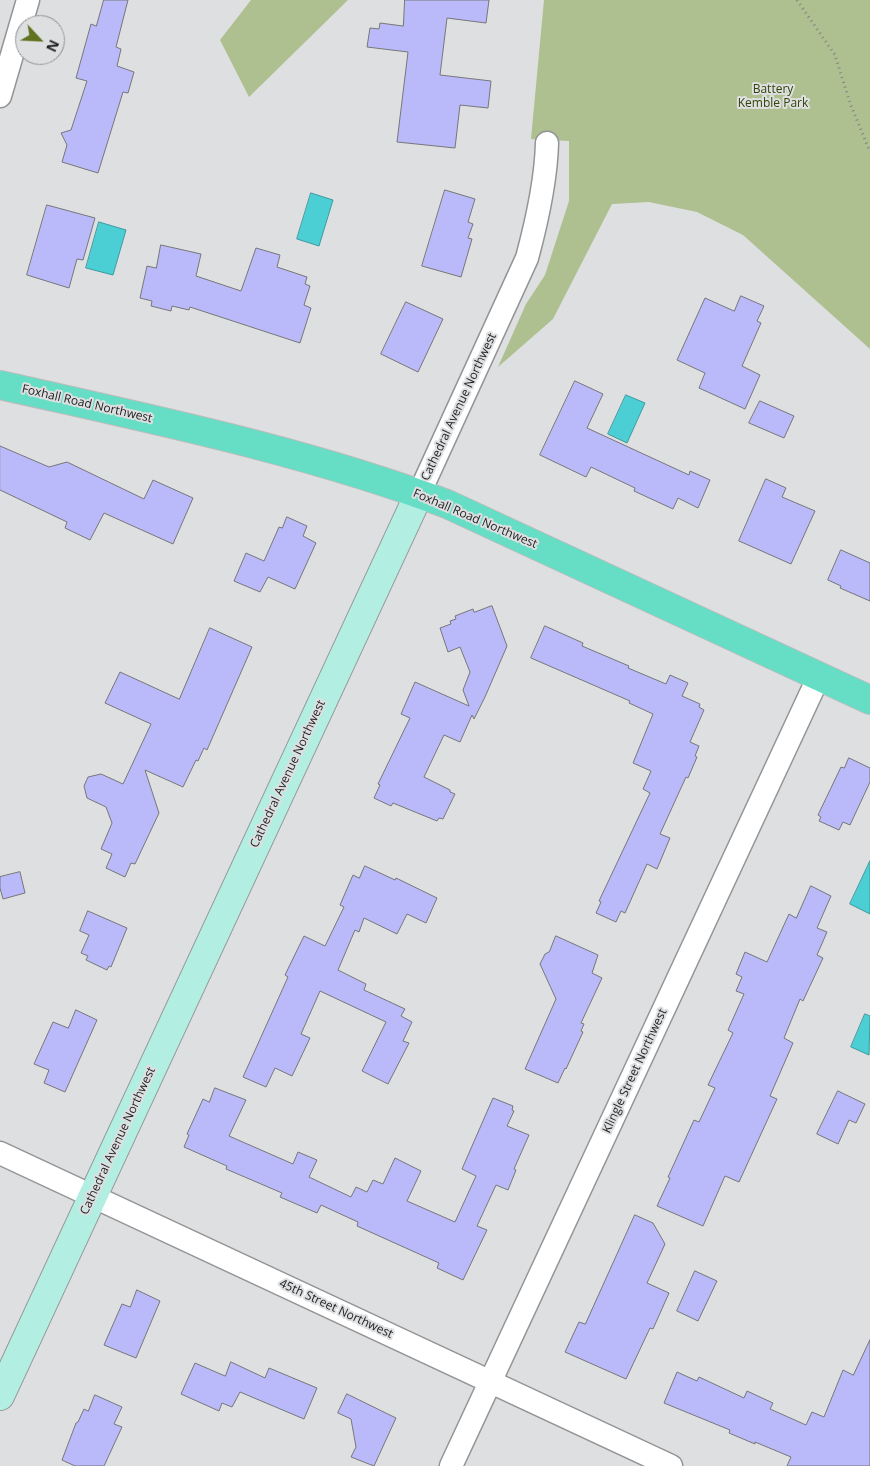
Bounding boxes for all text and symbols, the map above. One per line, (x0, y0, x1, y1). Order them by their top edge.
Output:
north arrow (15, 15, 65, 65)
text: N (42, 37, 64, 55)
park label: Battery Kemble Park (738, 83, 808, 111)
street label: Cathedral Avenue Northwest (418, 331, 500, 483)
street label: Foxhall Road Northwest (20, 382, 154, 426)
street label: Foxhall Road Northwest (411, 486, 539, 552)
street label: Cathedral Avenue Northwest (247, 698, 329, 850)
street label: Klingle Street Northwest (600, 1006, 670, 1136)
street label: Cathedral Avenue Northwest (77, 1065, 159, 1217)
street label: 45th Street Northwest (277, 1276, 395, 1342)

